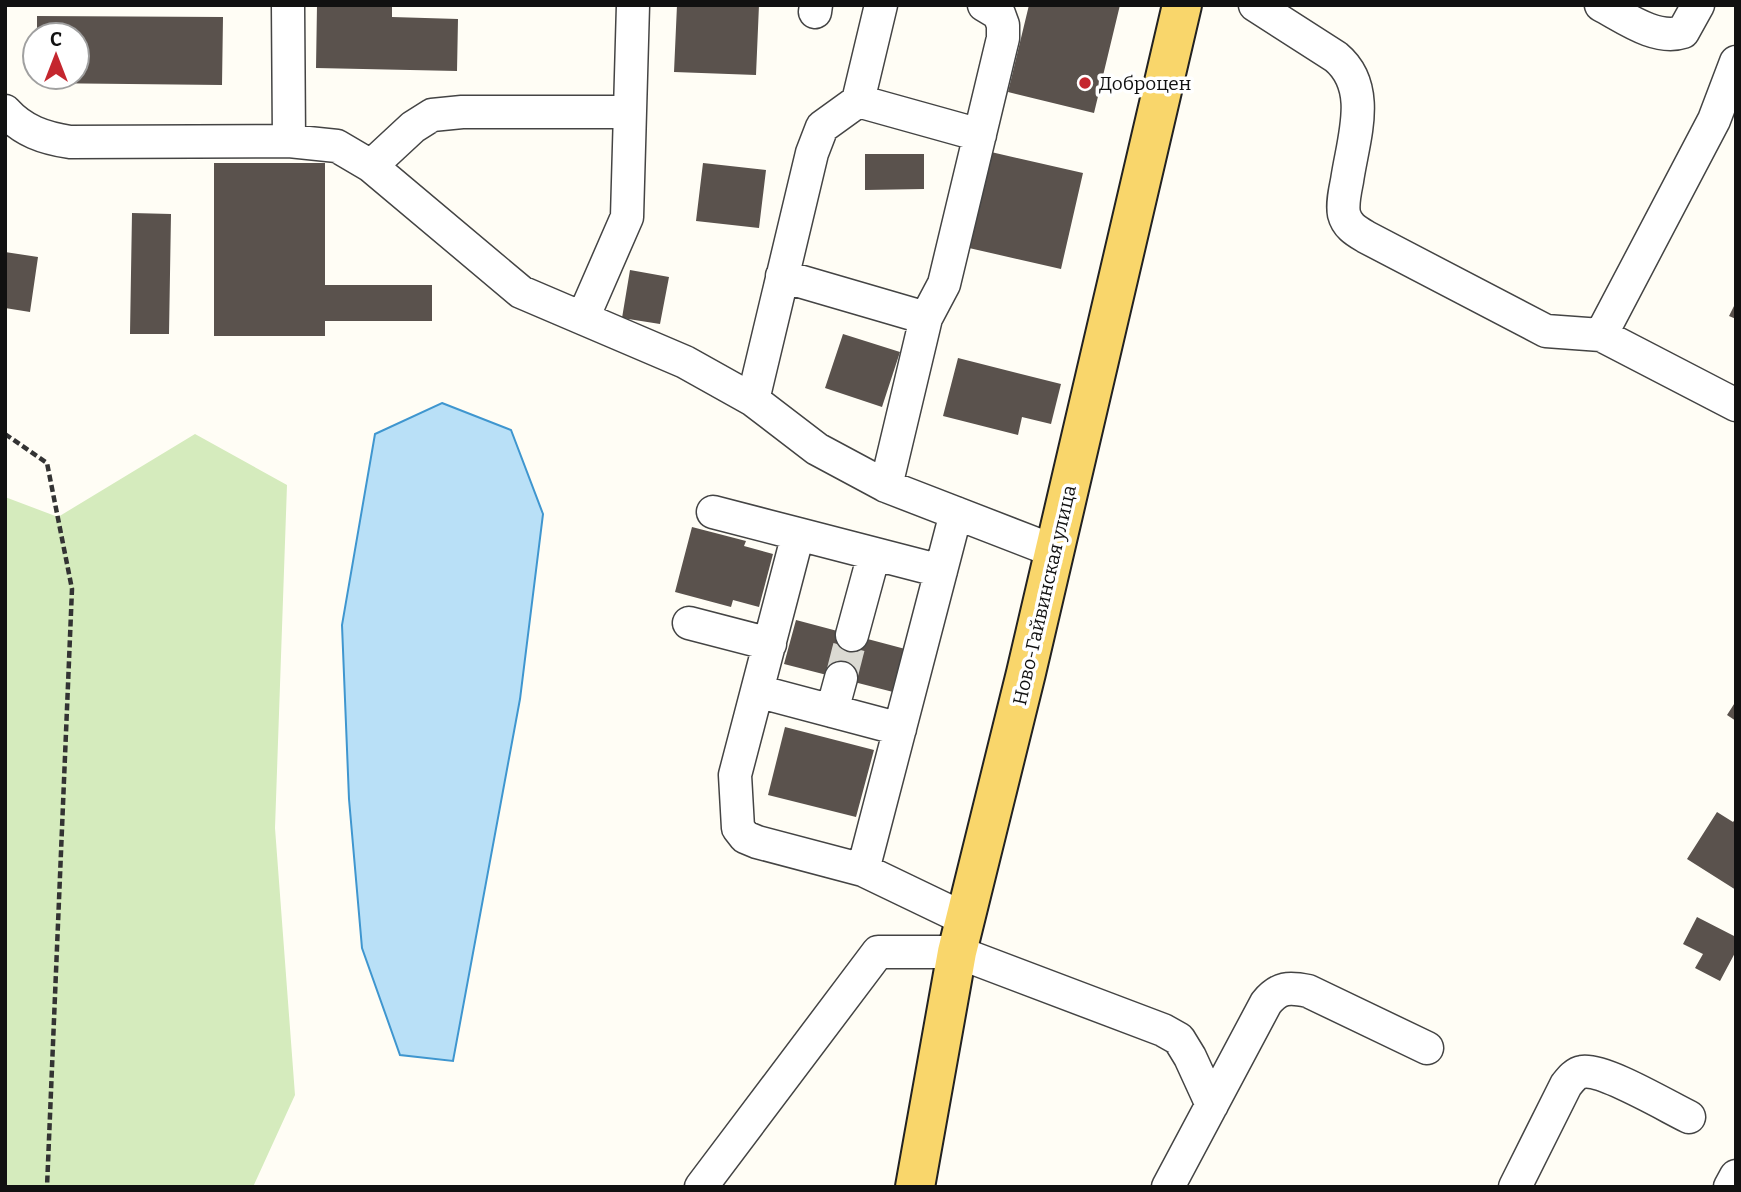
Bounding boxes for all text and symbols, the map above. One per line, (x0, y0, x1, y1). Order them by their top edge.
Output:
north arrow (21, 21, 91, 91)
text: С (50, 28, 62, 51)
place label: Доброцен (1099, 72, 1191, 95)
marker: Доброцен (1077, 75, 1093, 91)
street label: Ново-Гайвинская улица (1008, 482, 1081, 707)

